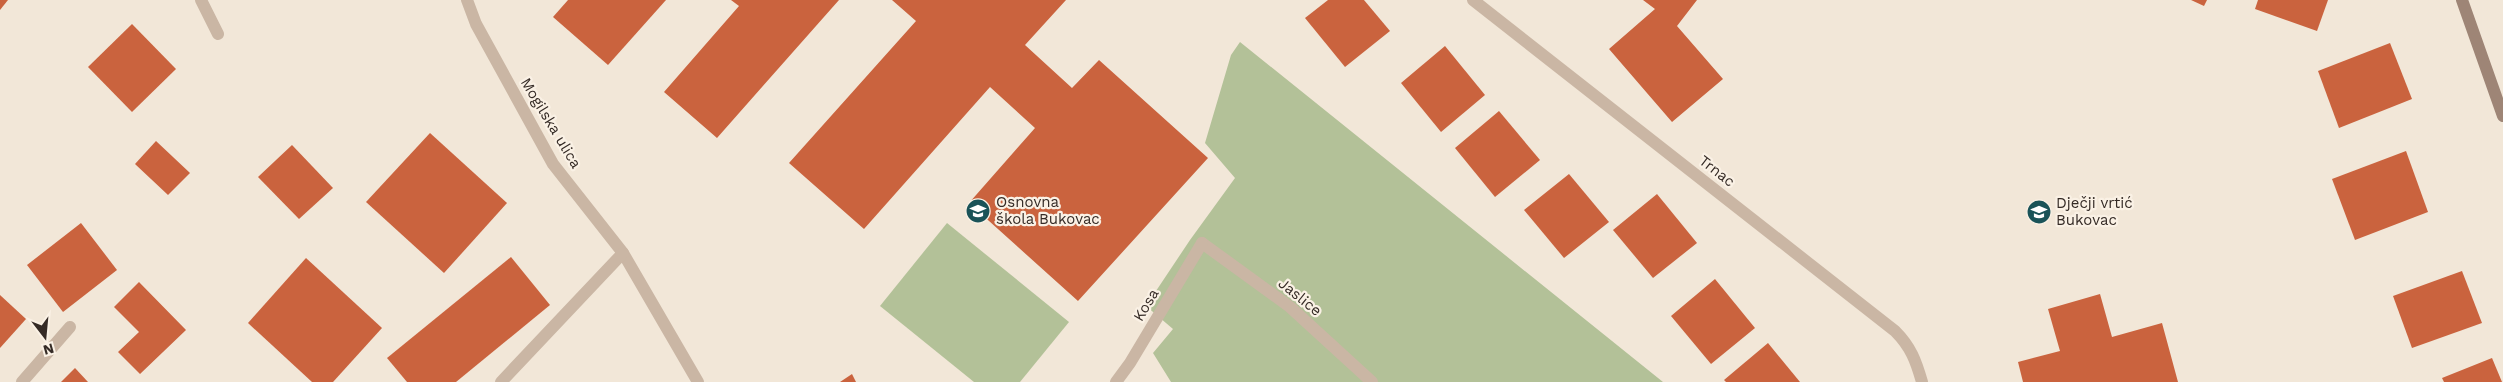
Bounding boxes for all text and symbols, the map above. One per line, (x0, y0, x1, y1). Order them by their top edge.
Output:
street label: Mogilska ulica (517, 74, 585, 172)
street label: Trnac (1696, 151, 1738, 191)
place label: Osnovna škola Bukovac (996, 193, 1100, 228)
place label: Dječji vrtić Bukovac (2056, 194, 2133, 229)
school or university icon: Osnovna škola Bukovac (965, 198, 991, 224)
school or university icon: Dječji vrtić Bukovac (2026, 199, 2052, 225)
street label: Jaslice (1275, 274, 1325, 320)
street label: Kosa (1129, 285, 1163, 324)
north arrow (20, 312, 70, 362)
text: N (41, 340, 56, 359)

